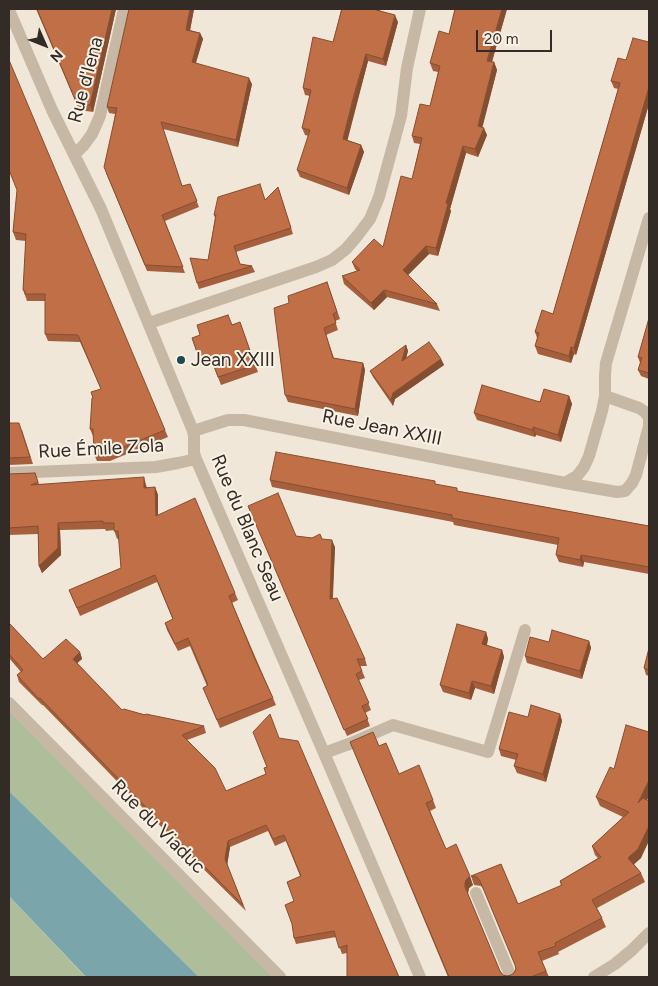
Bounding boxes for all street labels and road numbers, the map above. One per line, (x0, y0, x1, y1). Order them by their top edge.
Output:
street label: Rue d'Iena (64, 34, 108, 126)
street label: Rue Jean XXIII (320, 405, 444, 451)
street label: Rue Émile Zola (38, 434, 164, 464)
street label: Rue du Blanc Seau (206, 451, 288, 605)
street label: Rue du Viaduc (106, 775, 210, 879)

